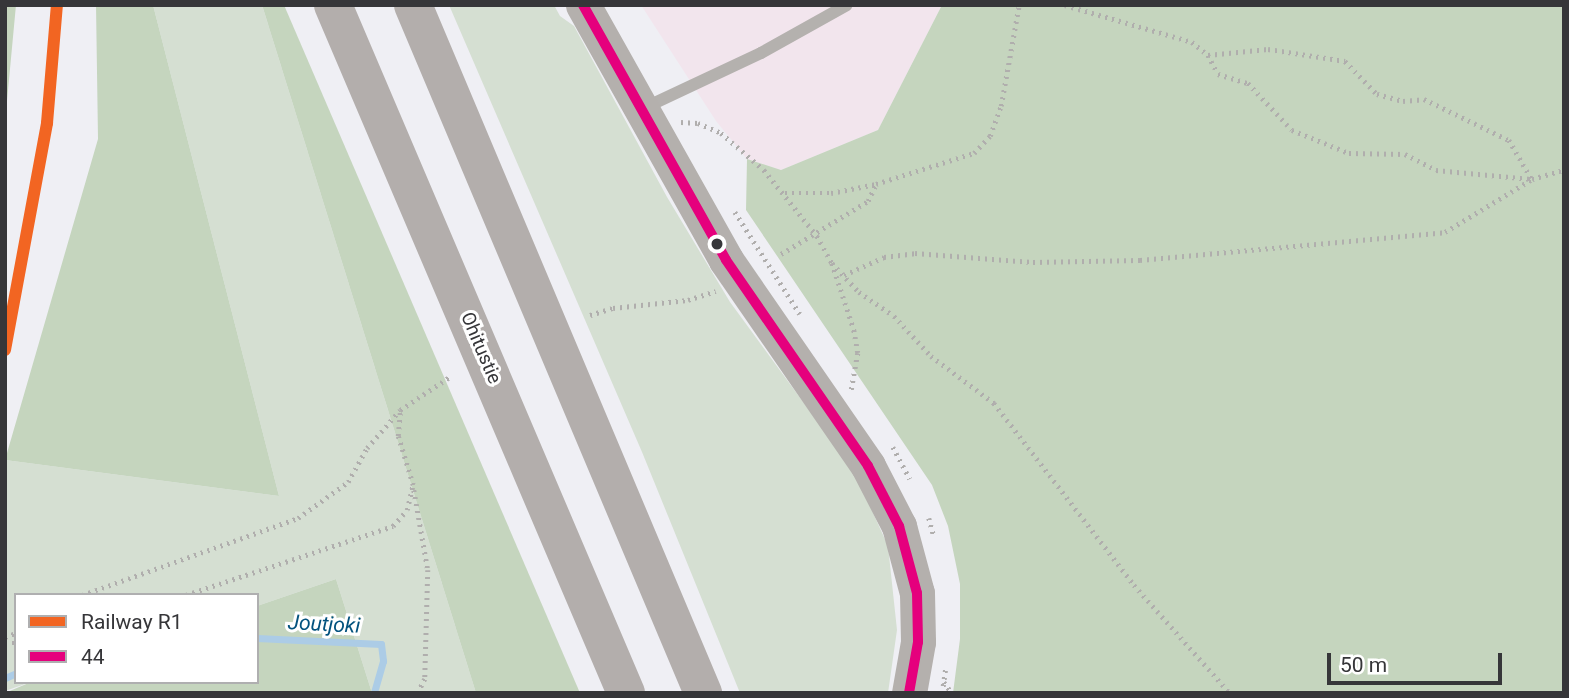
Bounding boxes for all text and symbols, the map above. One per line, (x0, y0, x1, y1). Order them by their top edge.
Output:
unlabelled marker (710, 237, 724, 251)
street label: Ohitustie (456, 309, 506, 387)
legend (14, 593, 259, 684)
text: Railway R1 (81, 610, 183, 634)
water label: Joutjoki (287, 610, 361, 638)
scale bar (1331, 638, 1506, 682)
text: 44 (81, 645, 105, 669)
text: 50 m (1340, 653, 1387, 677)

